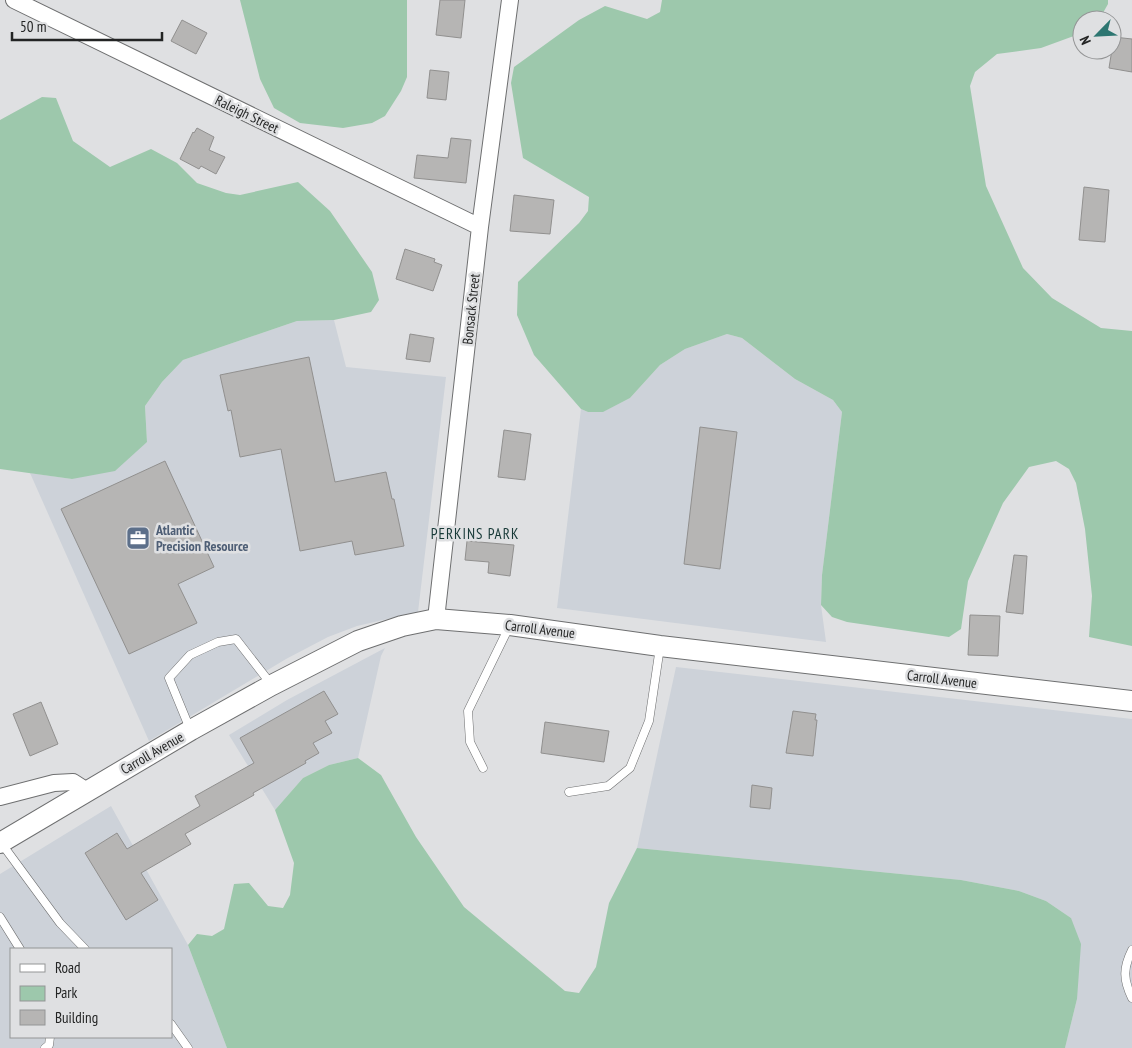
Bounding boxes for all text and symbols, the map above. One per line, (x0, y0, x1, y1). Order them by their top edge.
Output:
scale bar (12, 10, 162, 42)
north arrow (1072, 10, 1122, 60)
text: 50 m (20, 17, 46, 36)
text: N (1075, 33, 1095, 47)
street label: Raleigh Street (212, 91, 282, 137)
street label: Bonsack Street (458, 273, 484, 345)
place label: Atlantic Precision Resource (155, 521, 249, 555)
district label: PERKINS PARK (431, 524, 519, 543)
office icon: Atlantic Precision Resource (125, 525, 151, 551)
street label: Carroll Avenue (504, 616, 576, 642)
street label: Carroll Avenue (906, 666, 978, 692)
street label: Carroll Avenue (117, 728, 187, 778)
legend (10, 948, 172, 1038)
text: Road (55, 958, 81, 977)
text: Park (55, 983, 77, 1002)
text: Building (55, 1008, 98, 1027)

